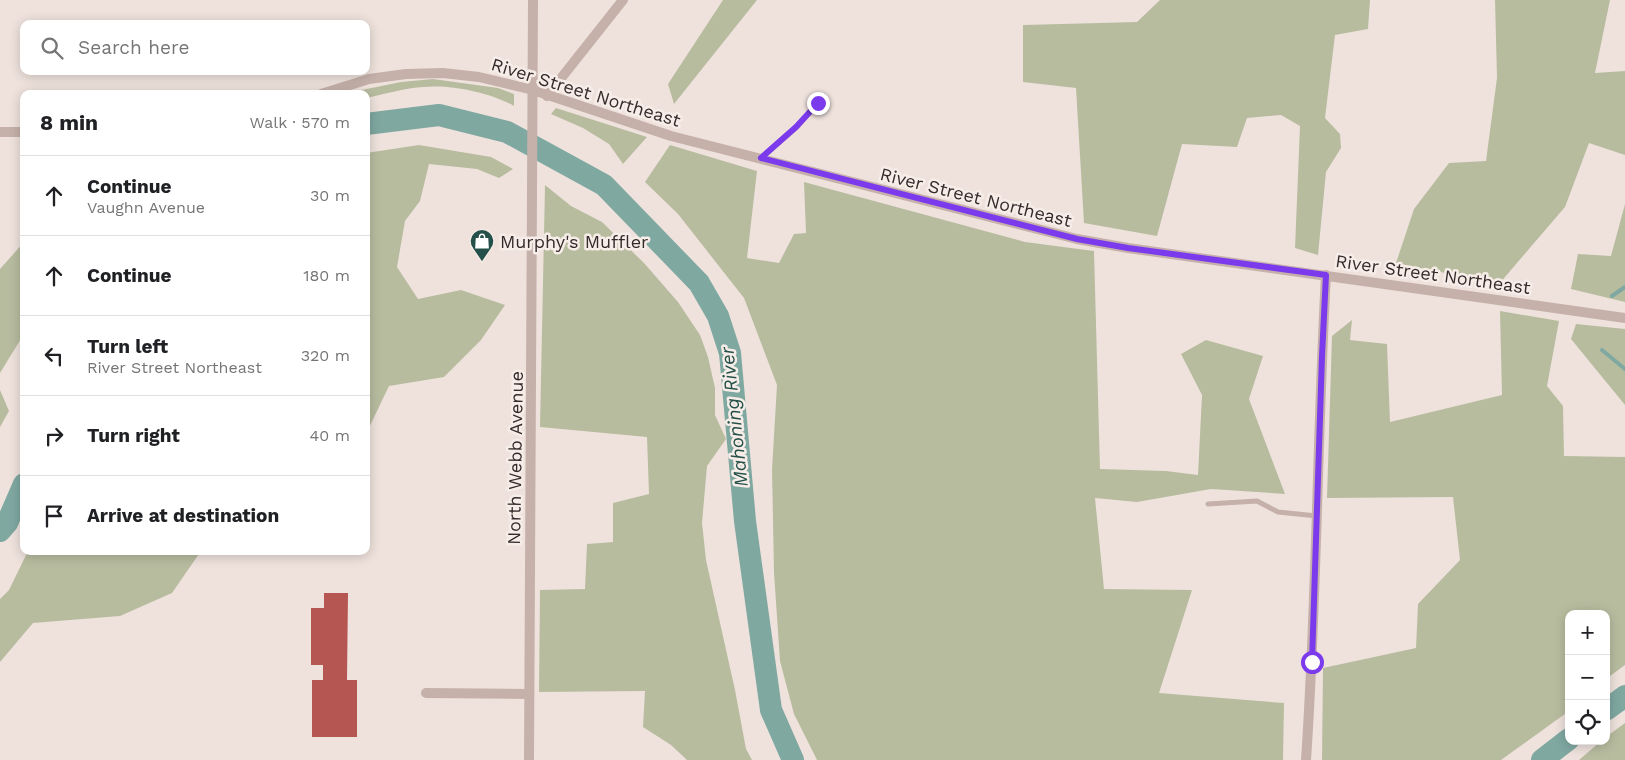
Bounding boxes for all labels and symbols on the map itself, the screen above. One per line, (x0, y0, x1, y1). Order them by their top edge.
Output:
street label: River Street Northeast (489, 53, 684, 131)
route end (807, 92, 830, 115)
street label: River Street Northeast (878, 163, 1074, 231)
shop icon: Murphy's Muffler (469, 228, 495, 262)
place label: Murphy's Muffler (500, 231, 648, 252)
street label: River Street Northeast (1334, 250, 1532, 298)
water label: Mahoning River (715, 345, 753, 488)
street label: North Webb Avenue (503, 371, 527, 545)
route start (1301, 651, 1324, 674)

